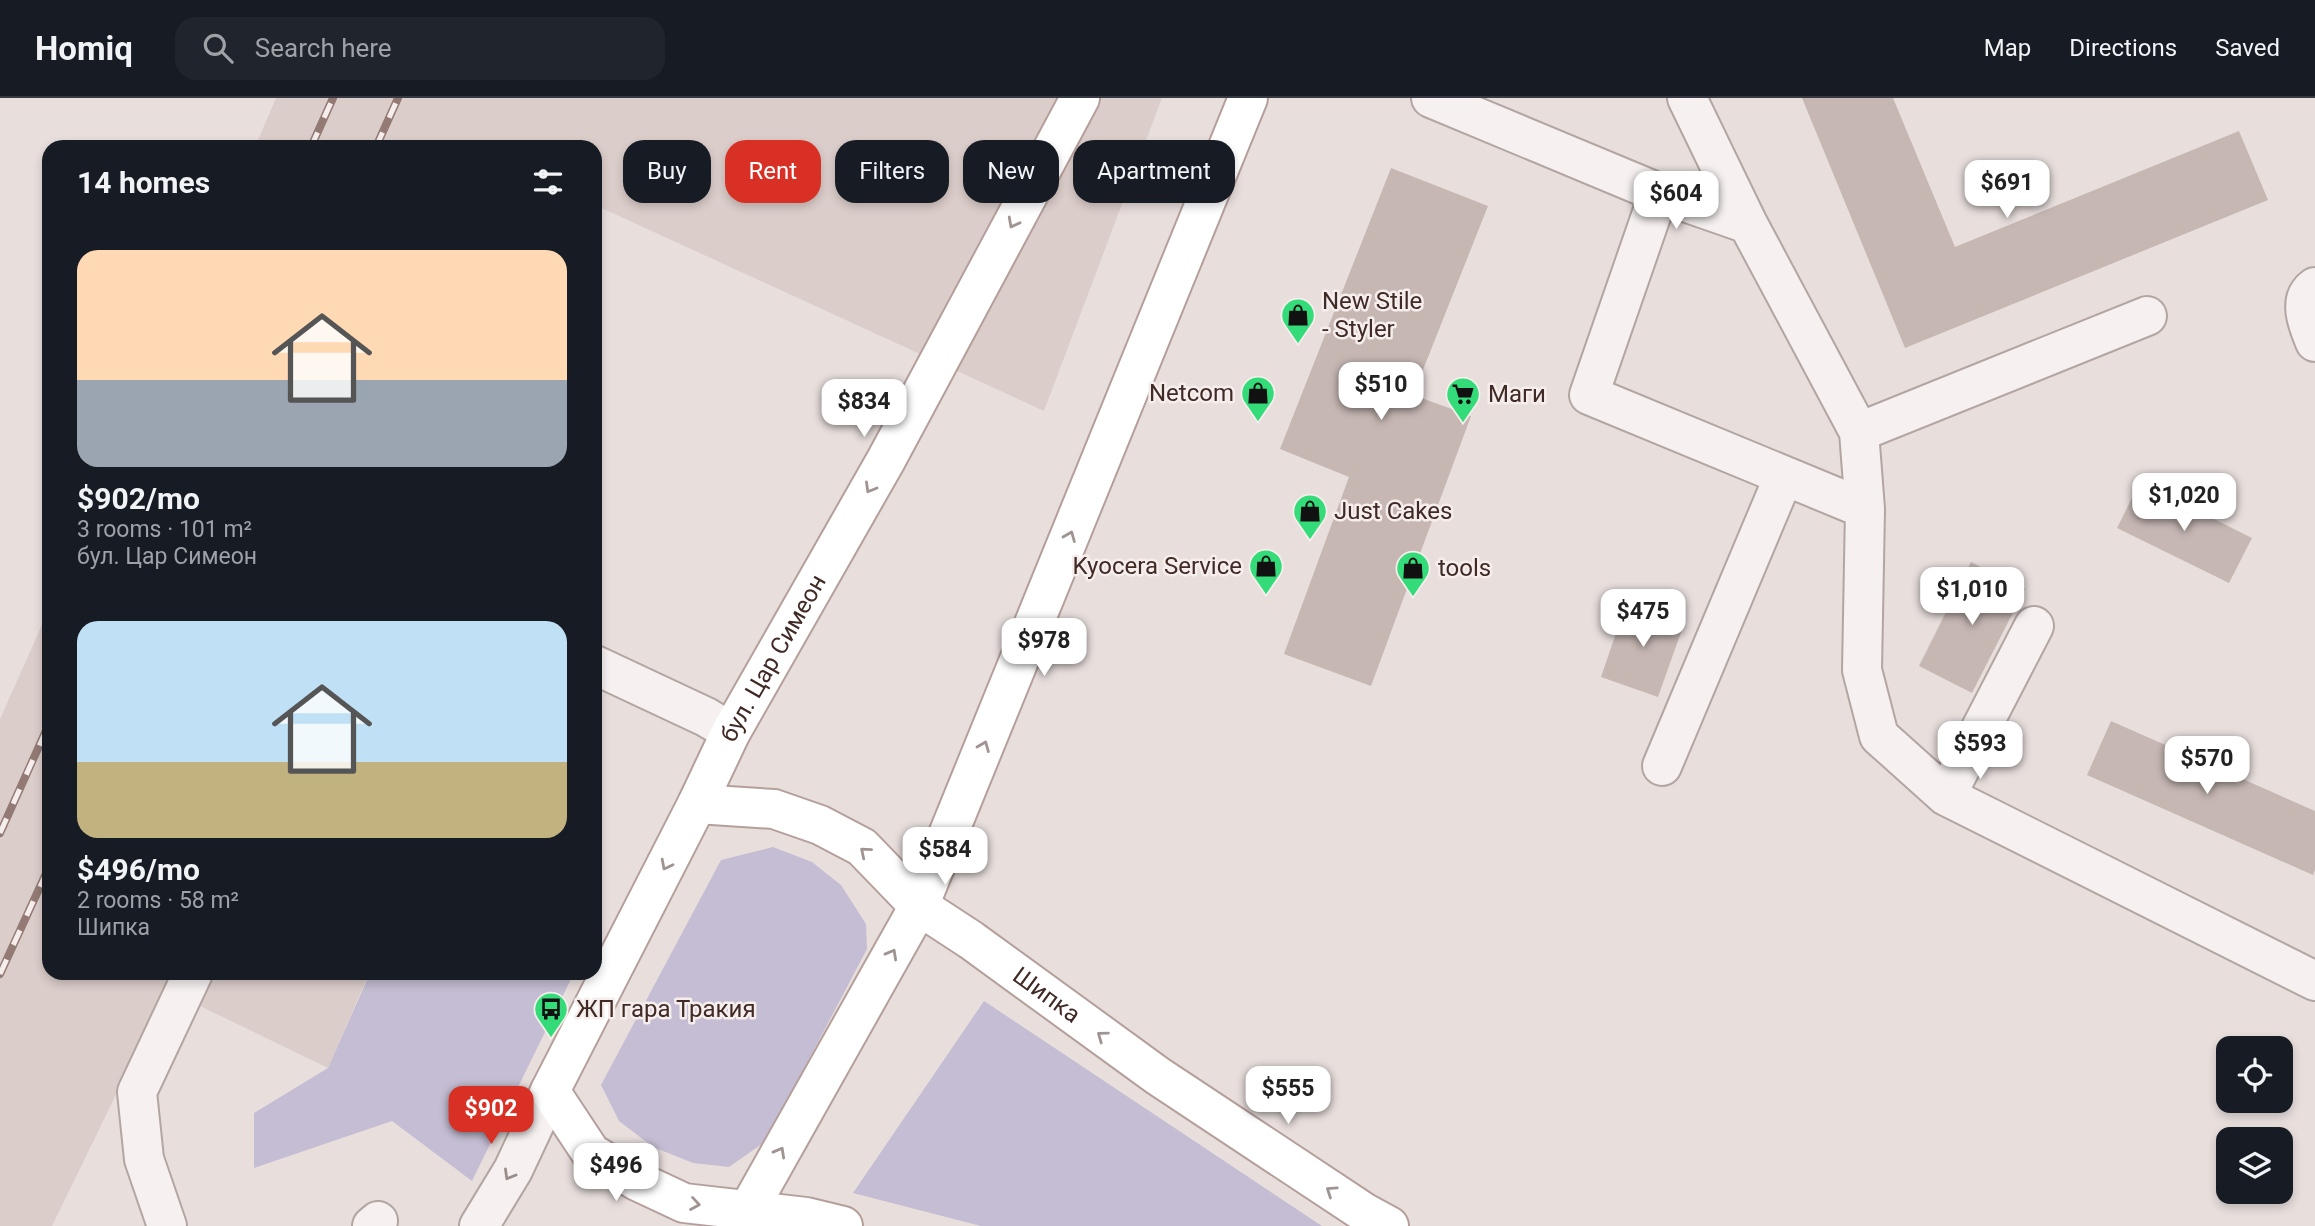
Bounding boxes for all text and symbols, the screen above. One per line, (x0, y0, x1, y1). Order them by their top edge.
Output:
search box (175, 17, 665, 80)
text: Homiq (35, 29, 133, 68)
icon: search (199, 29, 237, 67)
text: Search here (255, 33, 392, 63)
text: Map (1984, 34, 2031, 62)
text: Directions (2069, 34, 2177, 62)
text: Saved (2215, 34, 2280, 62)
chip: Buy (623, 140, 711, 203)
chip: Rent (725, 140, 821, 203)
chip: Filters (835, 140, 949, 203)
chip: New (963, 140, 1059, 203)
chip: Apartment (1073, 140, 1235, 203)
pin: $691 (1966, 160, 2048, 220)
icon: filters (529, 163, 567, 201)
text: 14 homes (77, 165, 210, 200)
text: $691 (1981, 169, 2033, 196)
pin: $604 (1635, 172, 1717, 231)
text: $604 (1650, 180, 1702, 207)
one-way arrow (1008, 216, 1021, 228)
place label: New Stile - Styler (1322, 287, 1422, 343)
icon: home (259, 295, 385, 421)
shop icon: New Stile - Styler (1279, 296, 1317, 345)
pin: $510 (1340, 362, 1422, 422)
text: $510 (1355, 371, 1407, 398)
shop icon: Netcom (1239, 374, 1277, 423)
supermarket icon: Маги (1444, 375, 1482, 424)
place label: Netcom (1149, 379, 1234, 407)
pin: $834 (823, 380, 905, 439)
place label: Маги (1488, 380, 1546, 408)
text: $834 (838, 388, 890, 415)
pin: $1,020 (2127, 474, 2241, 533)
text: $902/mo (77, 481, 200, 516)
one-way arrow (865, 481, 878, 493)
text: $1,020 (2148, 482, 2220, 509)
shop icon: Just Cakes (1291, 492, 1329, 541)
place label: Just Cakes (1334, 497, 1452, 525)
text: 3 rooms · 101 m² (77, 516, 252, 543)
one-way arrow (1061, 530, 1075, 542)
text: бул. Цар Симеон (77, 543, 257, 570)
shop icon: Kyocera Service (1247, 547, 1285, 596)
shop icon: tools (1394, 549, 1432, 598)
place label: Kyocera Service (1073, 552, 1242, 580)
place label: tools (1438, 554, 1491, 582)
pin: $1,010 (1915, 568, 2029, 627)
street label: бул. Цар Симеон (714, 570, 832, 746)
text: $1,010 (1936, 576, 2008, 603)
pin: $475 (1602, 589, 1684, 649)
text: $475 (1617, 598, 1669, 625)
pin: $978 (1003, 618, 1085, 678)
text: $978 (1018, 627, 1070, 654)
icon: home (259, 666, 385, 792)
pin: $593 (1939, 722, 2021, 781)
text: $593 (1954, 730, 2006, 757)
pin: $570 (2166, 736, 2248, 796)
one-way arrow (976, 741, 990, 753)
text: $570 (2181, 745, 2233, 772)
pin: $584 (904, 828, 986, 887)
text: $584 (919, 836, 971, 863)
one-way arrow (860, 848, 873, 860)
text: $496/mo (77, 852, 200, 887)
one-way arrow (660, 858, 674, 870)
text: 2 rooms · 58 m² (77, 887, 239, 914)
text: Шипка (77, 914, 150, 941)
one-way arrow (884, 949, 897, 961)
street label: Шипка (1008, 961, 1086, 1029)
bus stop icon: ЖП гара Тракия (532, 990, 570, 1039)
place label: ЖП гара Тракия (576, 995, 756, 1023)
one-way arrow (1097, 1031, 1110, 1044)
map controls (2216, 1036, 2293, 1204)
button: locate (2216, 1036, 2293, 1113)
pin: $555 (1247, 1066, 1329, 1126)
text: $555 (1262, 1075, 1314, 1102)
pin: $902 (450, 1086, 532, 1146)
text: $902 (465, 1095, 517, 1122)
button: layers (2216, 1127, 2293, 1204)
pin: $496 (575, 1144, 657, 1203)
one-way arrow (772, 1147, 785, 1160)
text: $496 (590, 1152, 642, 1179)
one-way arrow (505, 1167, 518, 1180)
one-way arrow (1326, 1186, 1339, 1199)
one-way arrow (689, 1197, 701, 1212)

